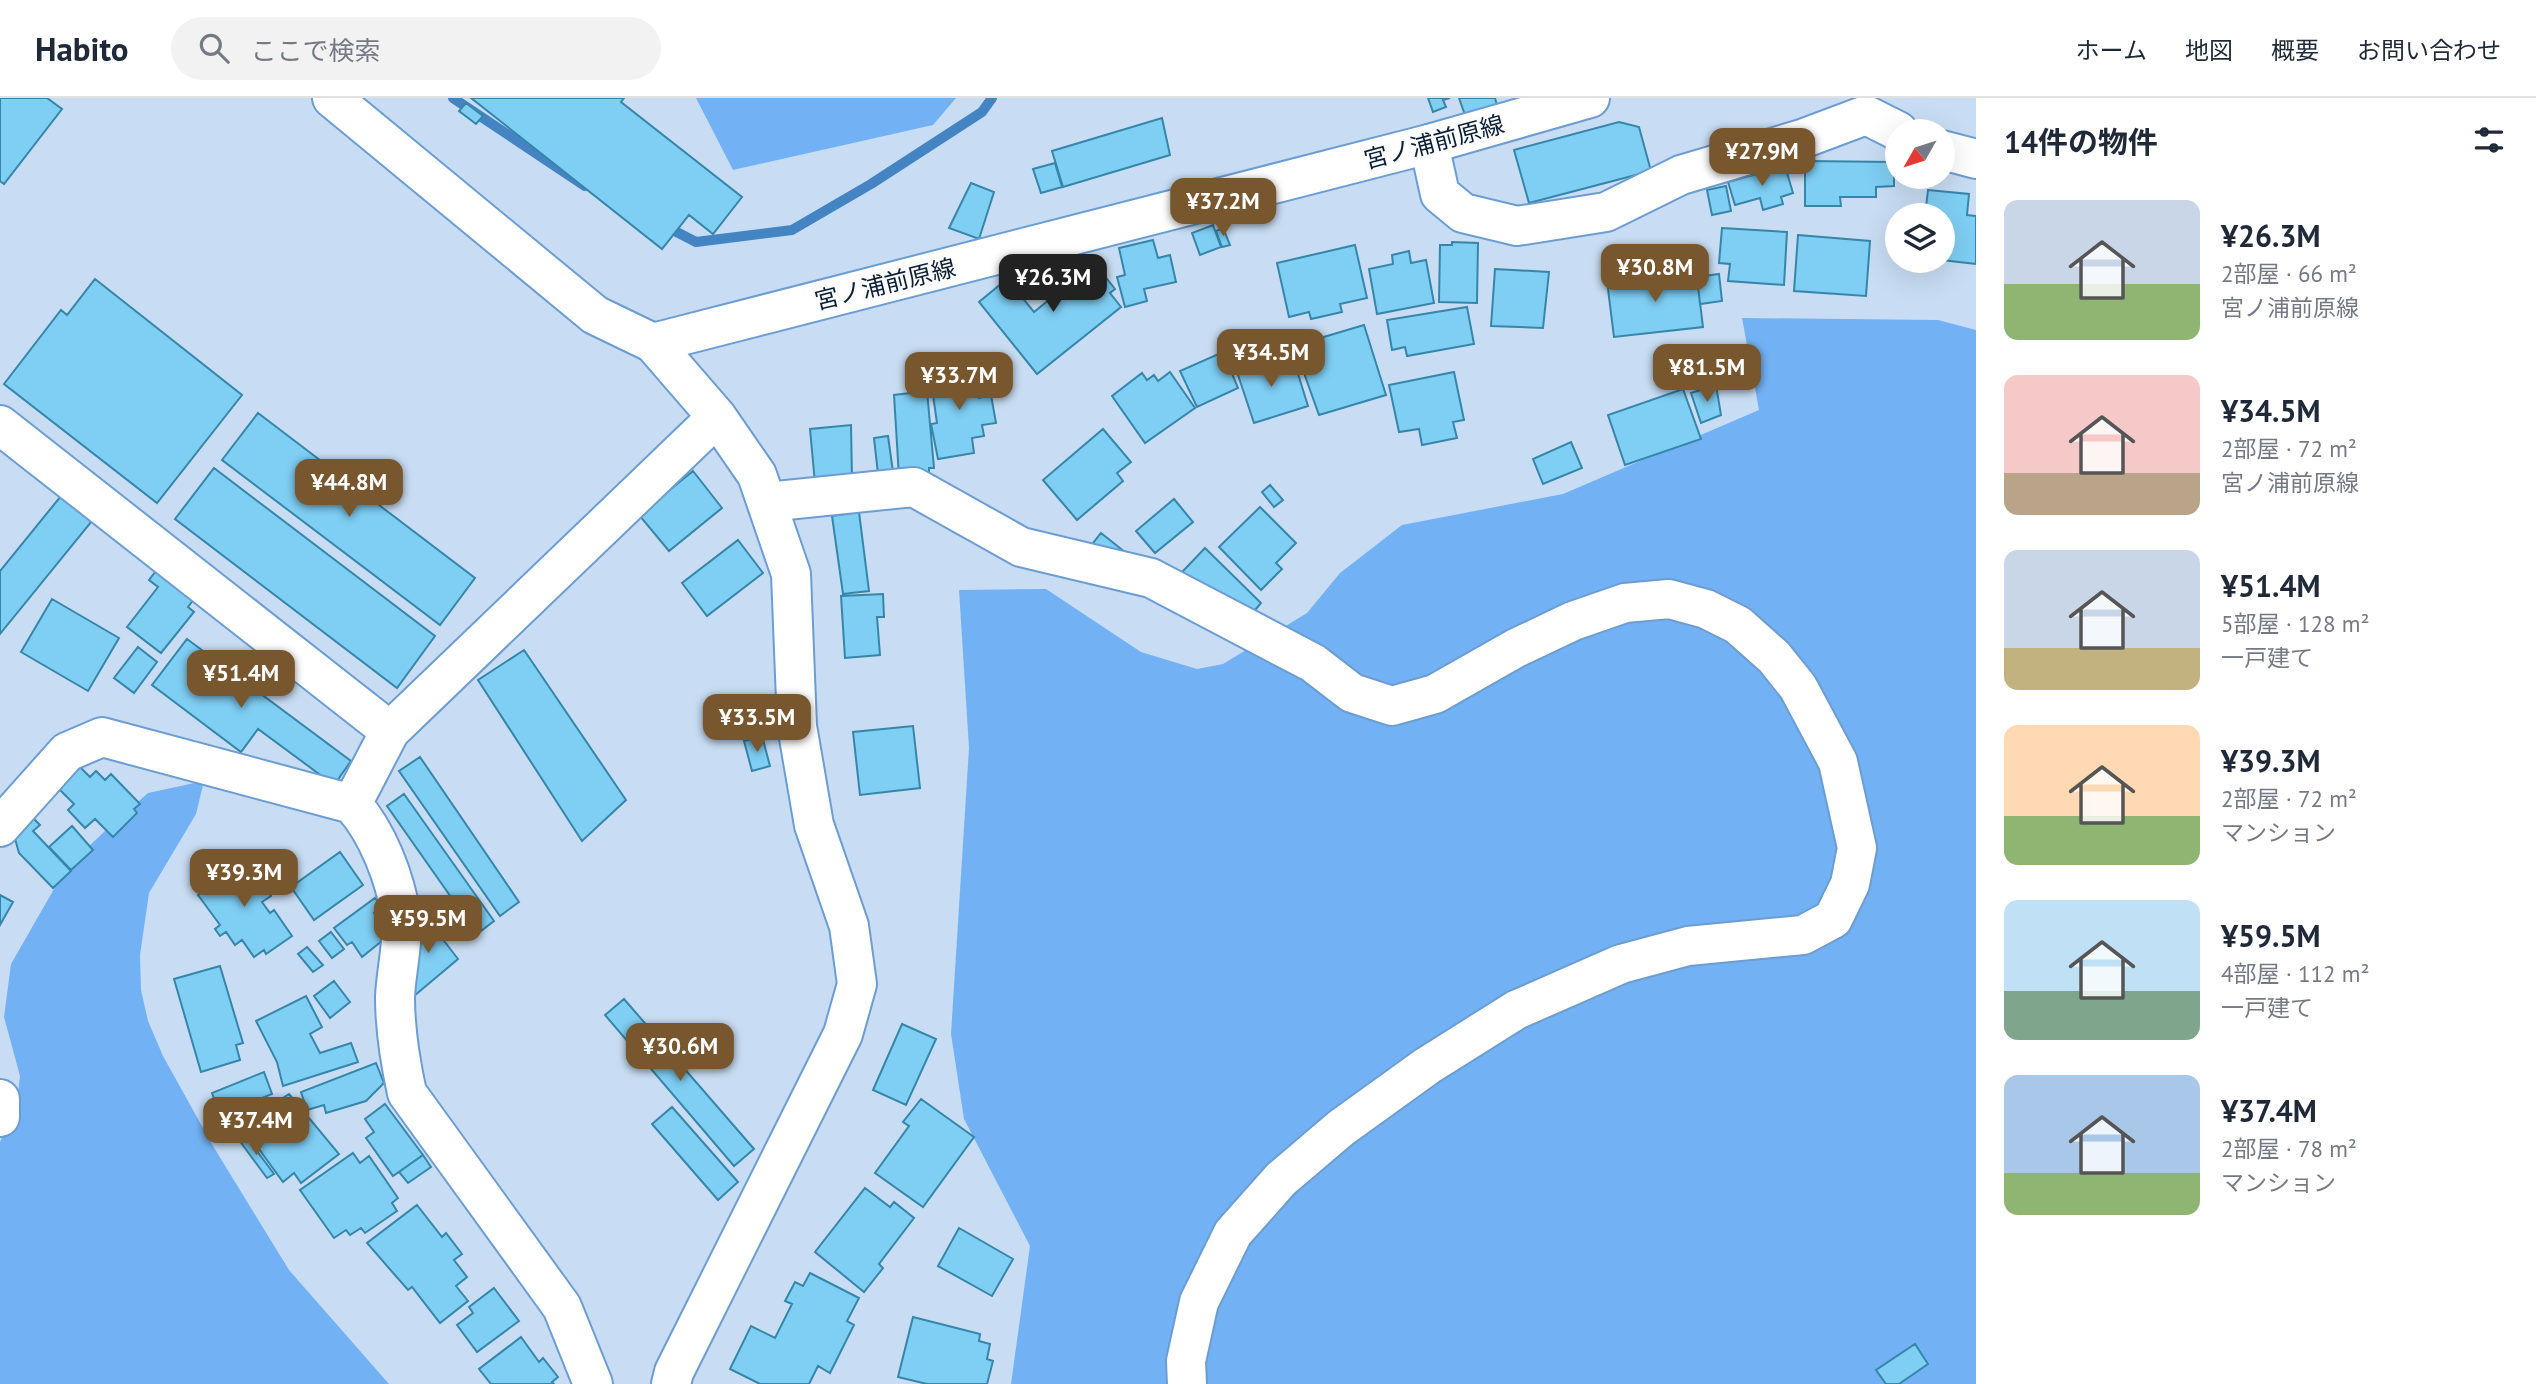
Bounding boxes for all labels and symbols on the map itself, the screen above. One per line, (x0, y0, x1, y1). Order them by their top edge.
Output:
street label: 宮ノ浦前原線 (1360, 108, 1508, 176)
north arrow (1885, 119, 1955, 189)
pin: ¥27.9M (1705, 129, 1819, 188)
pin: ¥37.2M (1166, 178, 1280, 238)
pin: ¥30.8M (1598, 244, 1712, 304)
street label: 宮ノ浦前原線 (811, 252, 959, 316)
pin: ¥26.3M (996, 254, 1110, 314)
pin: ¥34.5M (1214, 330, 1328, 389)
pin: ¥81.5M (1650, 344, 1764, 404)
pin: ¥33.7M (902, 352, 1016, 412)
pin: ¥44.8M (292, 460, 406, 519)
pin: ¥51.4M (184, 650, 298, 710)
pin: ¥33.5M (700, 694, 814, 754)
pin: ¥39.3M (187, 850, 301, 909)
pin: ¥59.5M (371, 896, 485, 955)
pin: ¥30.6M (623, 1024, 737, 1083)
pin: ¥37.4M (199, 1098, 313, 1157)

